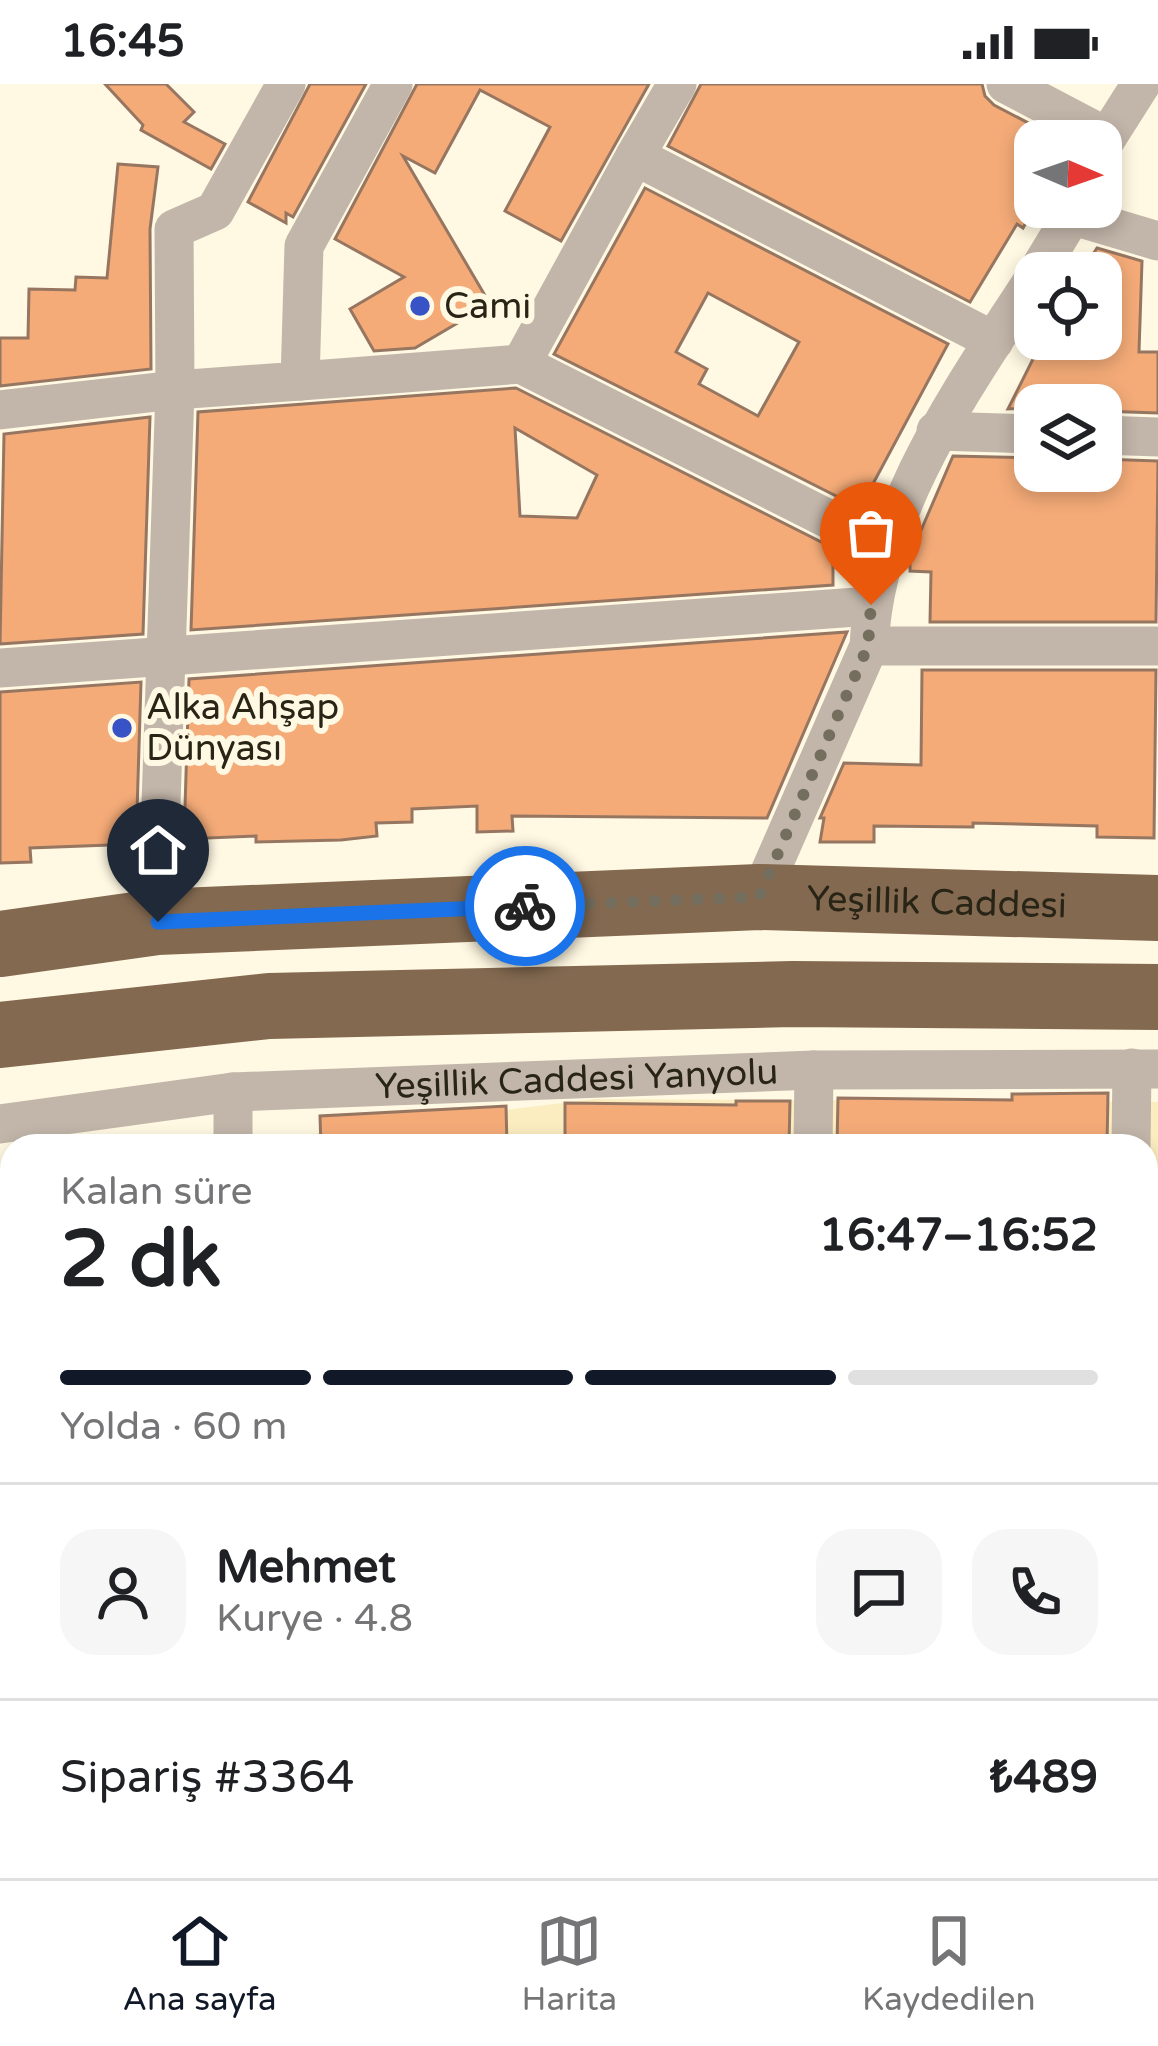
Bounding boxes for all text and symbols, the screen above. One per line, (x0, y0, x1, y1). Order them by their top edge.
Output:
text: 16:45 (60, 15, 185, 69)
north arrow (1014, 120, 1122, 228)
map controls (1014, 120, 1122, 492)
button: locate (1014, 252, 1122, 360)
place label: Cami (444, 285, 531, 328)
marker: Cami (407, 293, 433, 319)
button: layers (1014, 384, 1122, 492)
pin (820, 482, 922, 605)
icon: bag (838, 500, 904, 566)
place label: Alka Ahşap Dünyası (146, 686, 339, 770)
marker: Alka Ahşap Dünyası (109, 715, 135, 741)
pin (107, 799, 209, 922)
icon: home (125, 817, 191, 883)
courier (465, 846, 585, 966)
icon: bike (492, 873, 558, 939)
street label: Yeşillik Caddesi (806, 877, 1068, 927)
street label: Yeşillik Caddesi Yanyolu (374, 1050, 779, 1108)
text: Kalan süre (60, 1168, 252, 1215)
text: 16:47–16:52 (819, 1209, 1098, 1263)
text: 2 dk (60, 1213, 221, 1307)
text: Yolda · 60 m (60, 1403, 287, 1450)
button: person (60, 1529, 186, 1655)
button: chat (816, 1529, 942, 1655)
button: phone (972, 1529, 1098, 1655)
text: Mehmet (216, 1541, 396, 1595)
text: Kurye · 4.8 (216, 1595, 413, 1642)
text: Sipariş #3364 (60, 1751, 355, 1805)
text: ₺489 (989, 1751, 1098, 1805)
tab: Ana sayfa (123, 1908, 277, 2019)
tab: Harita (522, 1908, 617, 2019)
tab: Kaydedilen (862, 1908, 1035, 2019)

